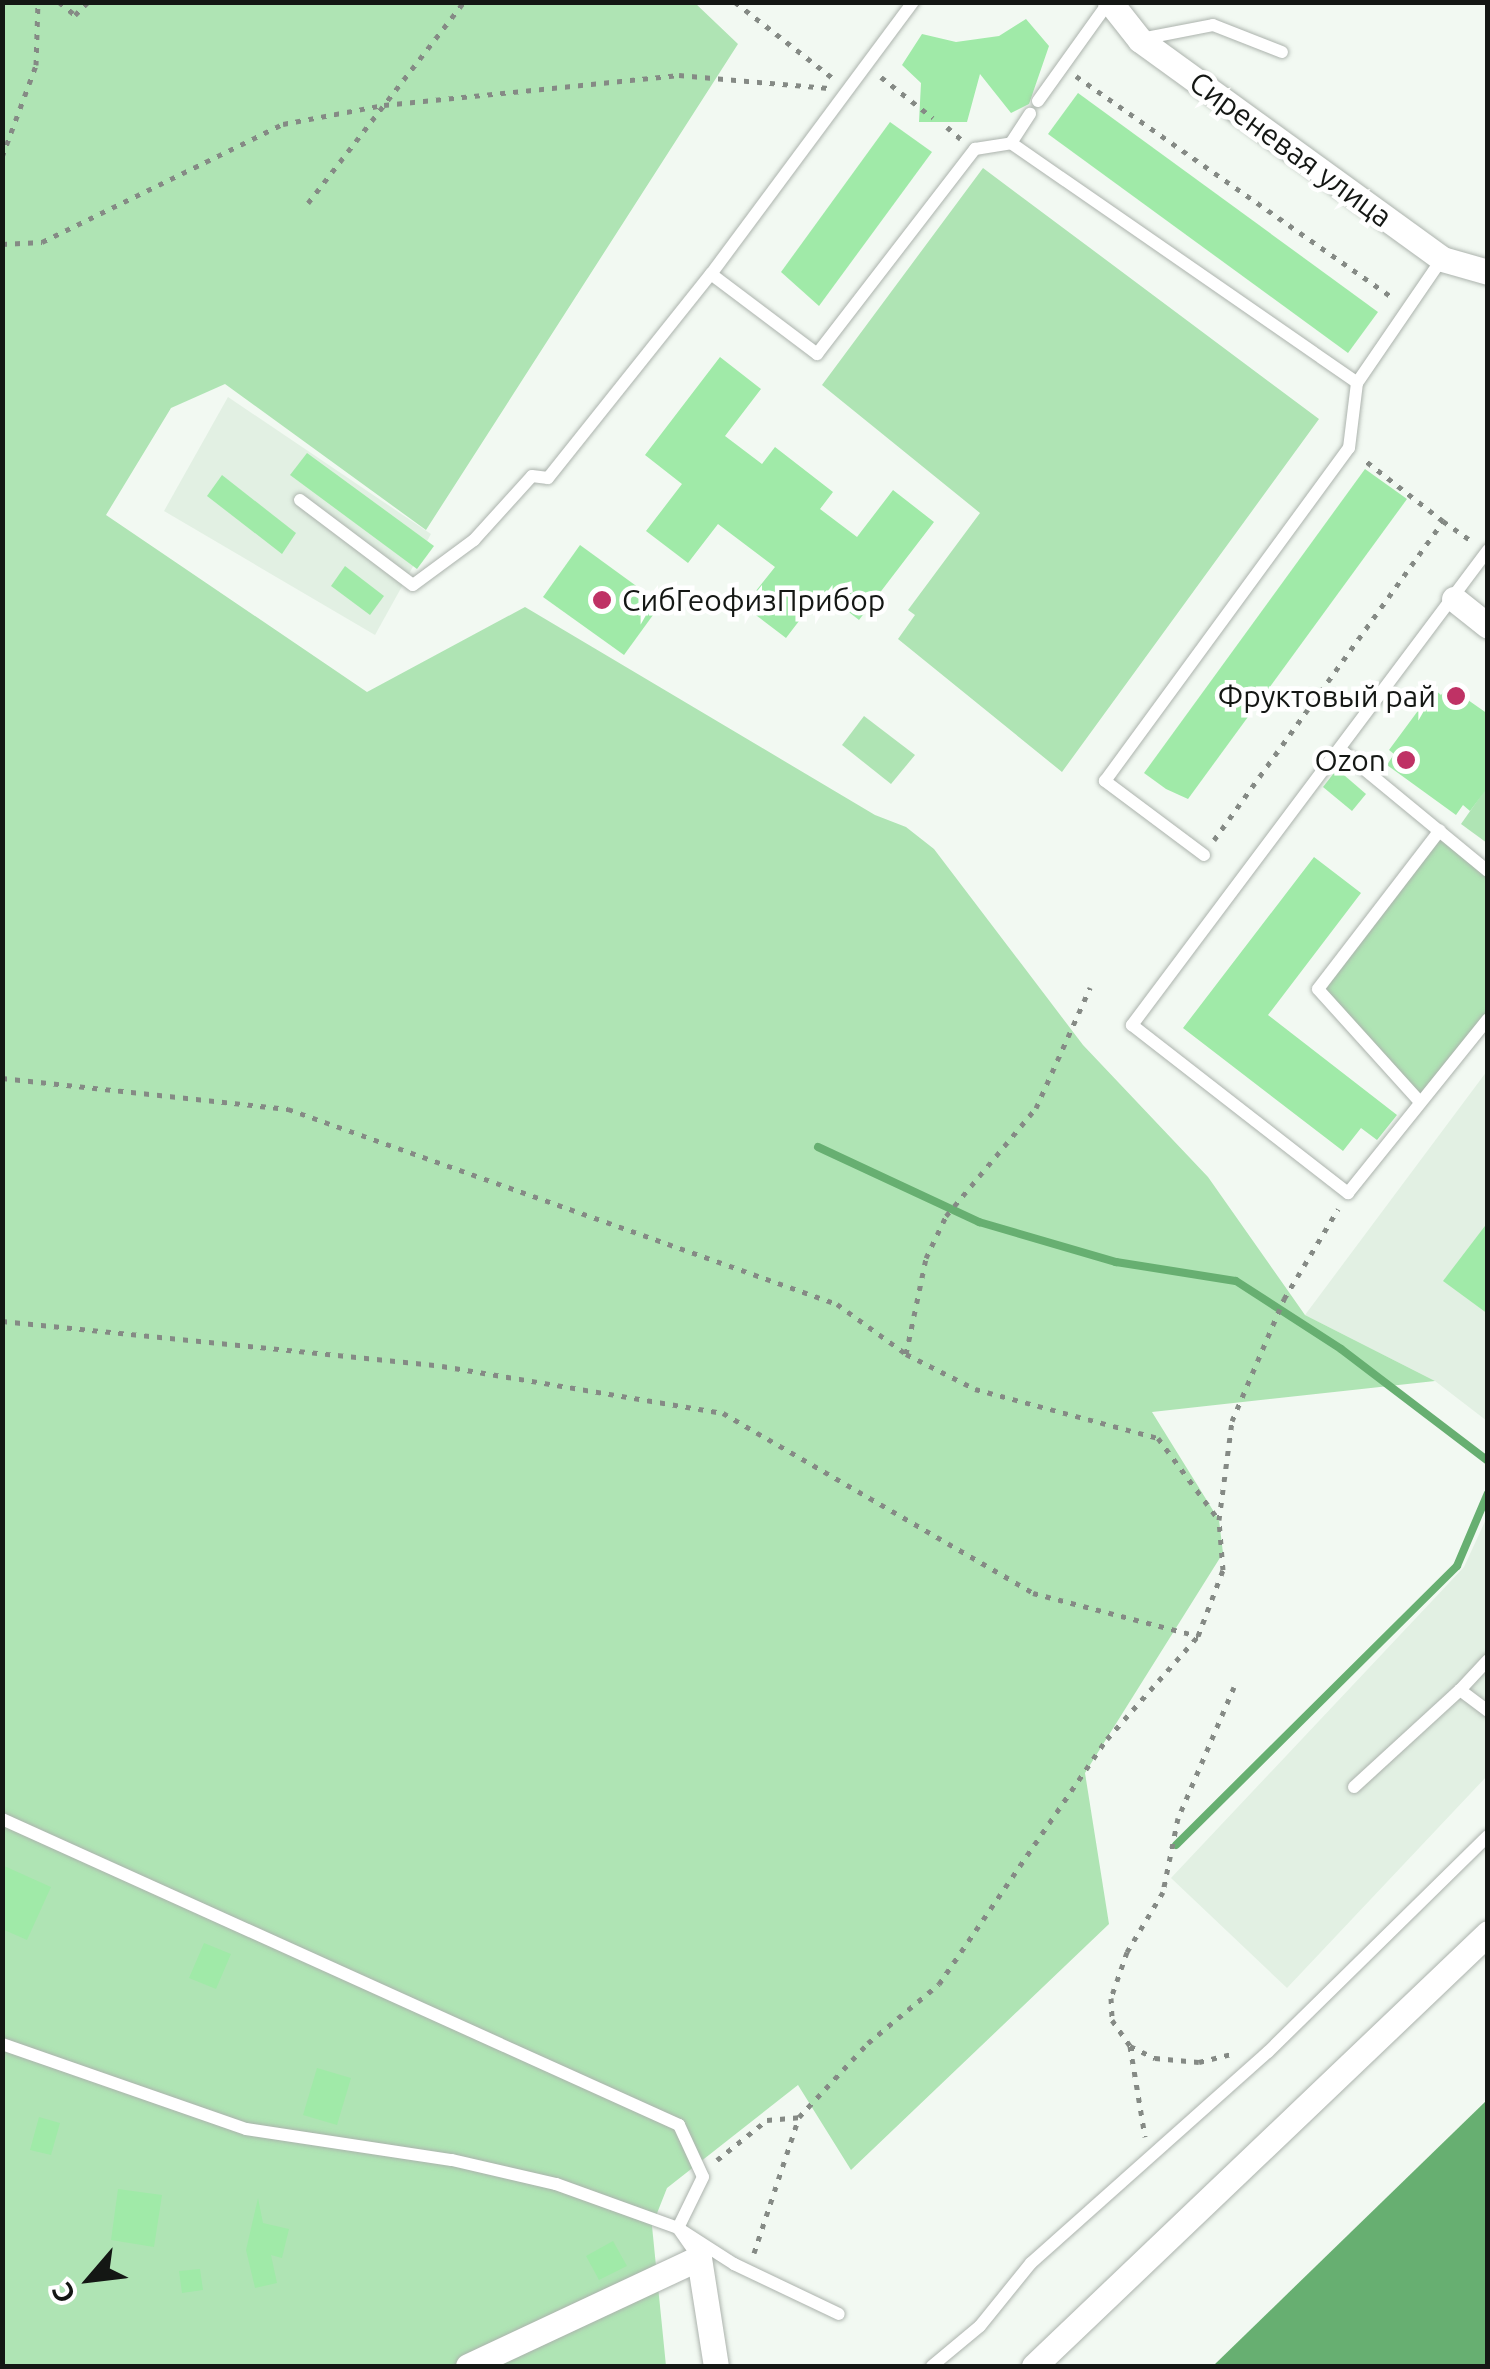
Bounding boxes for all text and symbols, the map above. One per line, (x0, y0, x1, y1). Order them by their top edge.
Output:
street label: Сиреневая улица (1183, 63, 1399, 235)
place label: СибГеофизПрибор (622, 582, 885, 618)
marker: СибГеофизПрибор (591, 589, 613, 611)
place label: Фруктовый рай (1218, 678, 1436, 714)
marker: Фруктовый рай (1445, 685, 1467, 707)
place label: Ozon (1315, 742, 1386, 778)
marker: Ozon (1395, 749, 1417, 771)
north arrow (40, 2229, 140, 2329)
text: С (45, 2278, 81, 2309)

